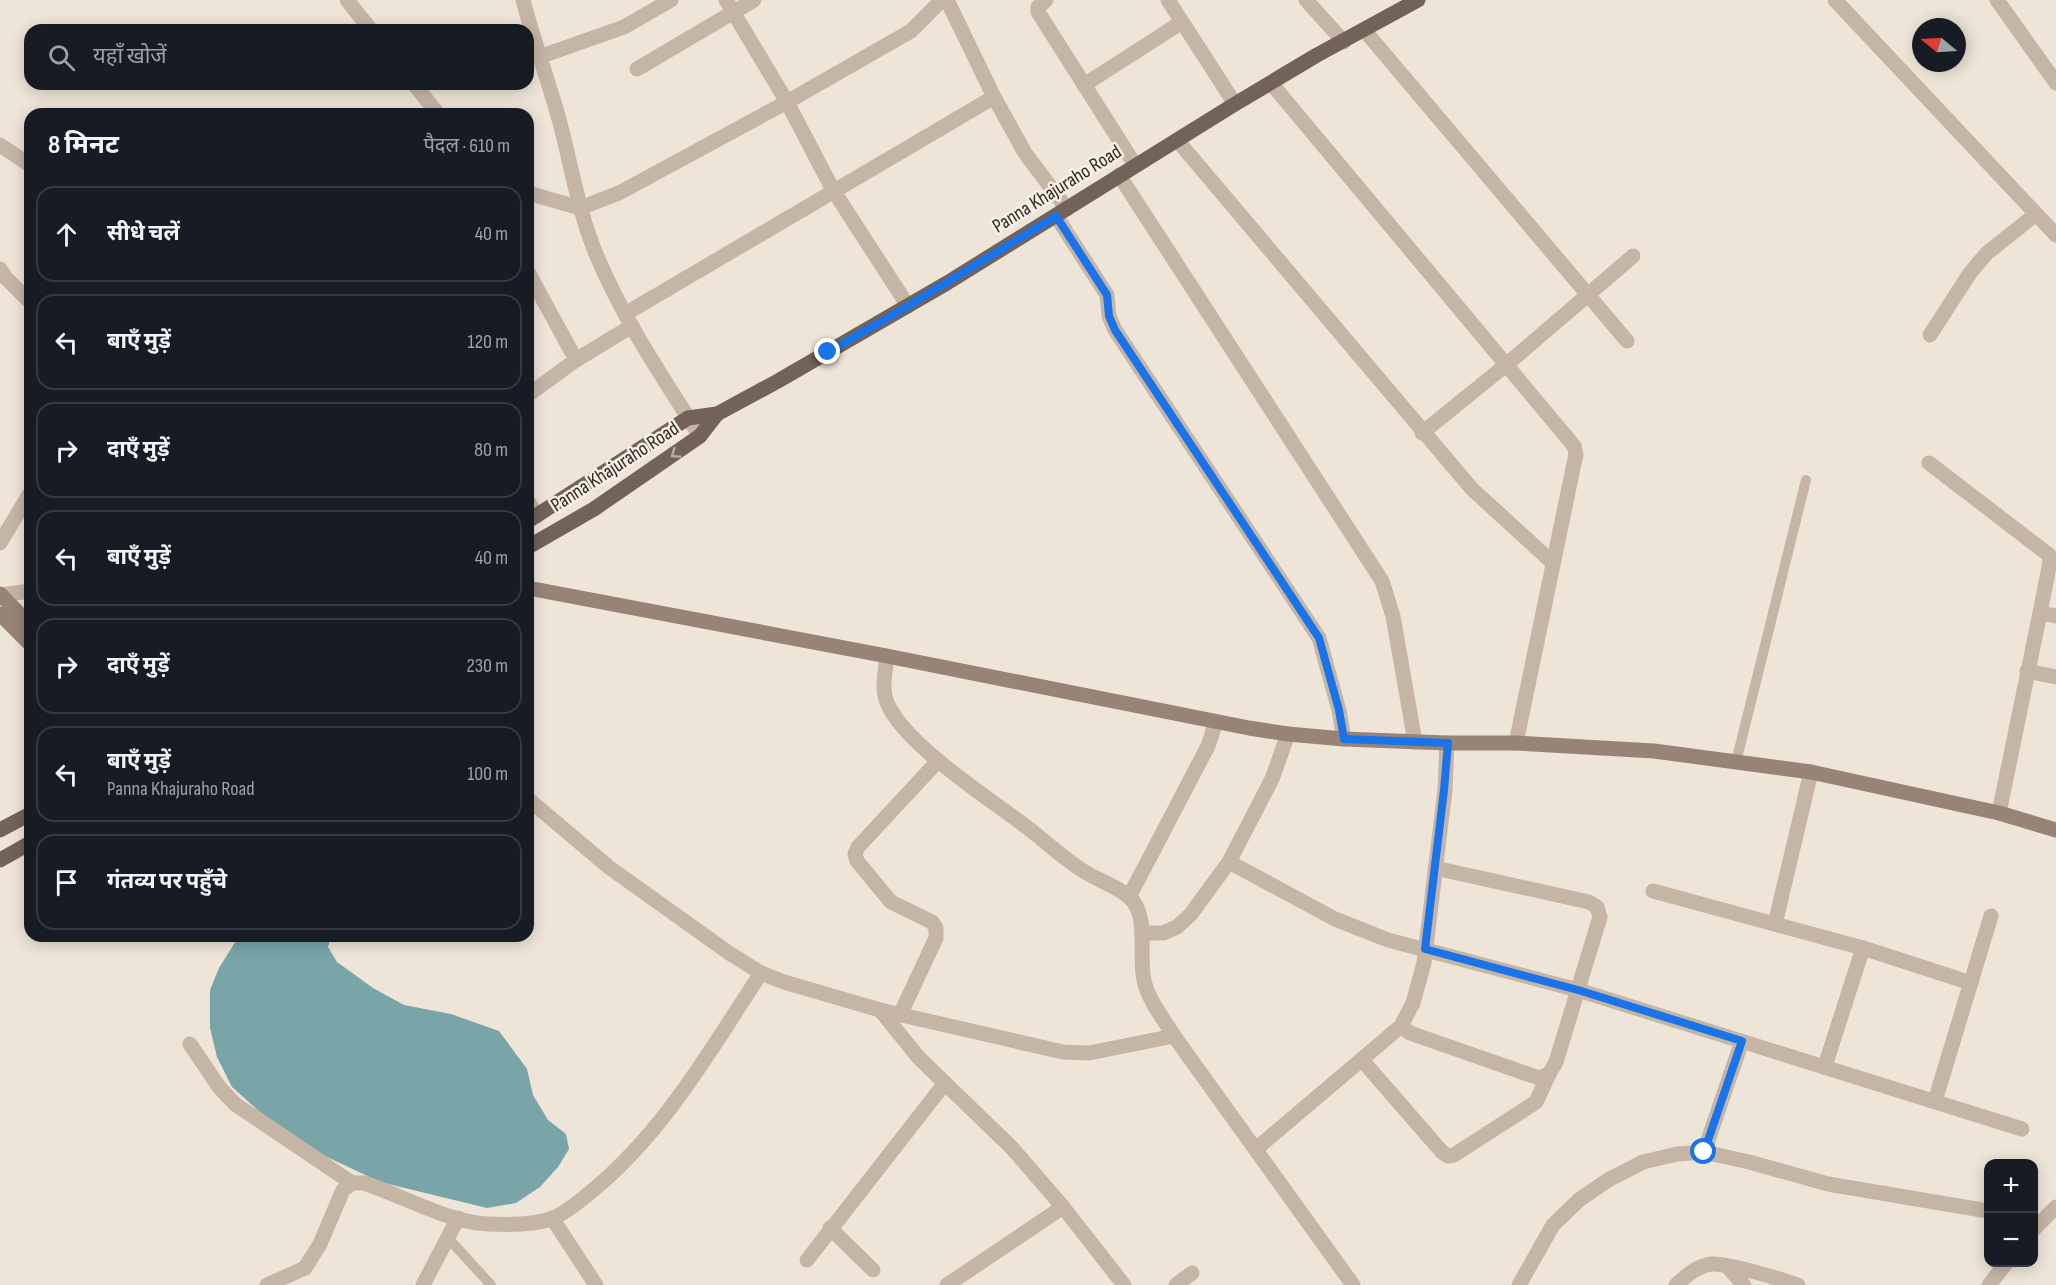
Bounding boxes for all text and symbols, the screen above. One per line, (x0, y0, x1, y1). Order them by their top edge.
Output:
north arrow (1912, 18, 1966, 72)
search box (24, 24, 534, 90)
icon: search (45, 41, 78, 74)
text: यहाँ खोजें (93, 43, 167, 70)
text: 8 मिनट (48, 130, 119, 161)
text: पैदल · 610 m (423, 134, 510, 158)
street label: Panna Khajuraho Road (988, 140, 1126, 238)
icon: ahead (50, 218, 83, 251)
text: सीधे चलें (107, 220, 180, 247)
text: 40 m (475, 222, 508, 246)
icon: left (50, 326, 83, 359)
text: बाएँ मुड़ें (107, 328, 171, 355)
text: 120 m (468, 330, 508, 354)
route end (814, 338, 840, 364)
street label: Panna Khajuraho Road (547, 417, 683, 517)
icon: right (50, 434, 83, 467)
text: दाएँ मुड़ें (107, 436, 170, 463)
text: 80 m (474, 438, 508, 462)
one-way arrow (670, 447, 681, 458)
icon: left (50, 542, 83, 575)
text: बाएँ मुड़ें (107, 544, 171, 571)
text: 40 m (475, 546, 508, 570)
icon: right (50, 650, 83, 683)
text: दाएँ मुड़ें (107, 652, 170, 679)
text: 230 m (466, 654, 508, 678)
text: बाएँ मुड़ें (107, 748, 171, 775)
icon: left (50, 758, 83, 791)
text: 100 m (467, 762, 508, 786)
text: Panna Khajuraho Road (107, 777, 255, 801)
icon: arrive (50, 866, 83, 899)
text: गंतव्य पर पहुँचे (107, 868, 227, 895)
route start (1690, 1138, 1716, 1164)
map controls (1984, 1159, 2038, 1267)
button: + (1984, 1159, 2038, 1213)
button: − (1984, 1213, 2038, 1267)

